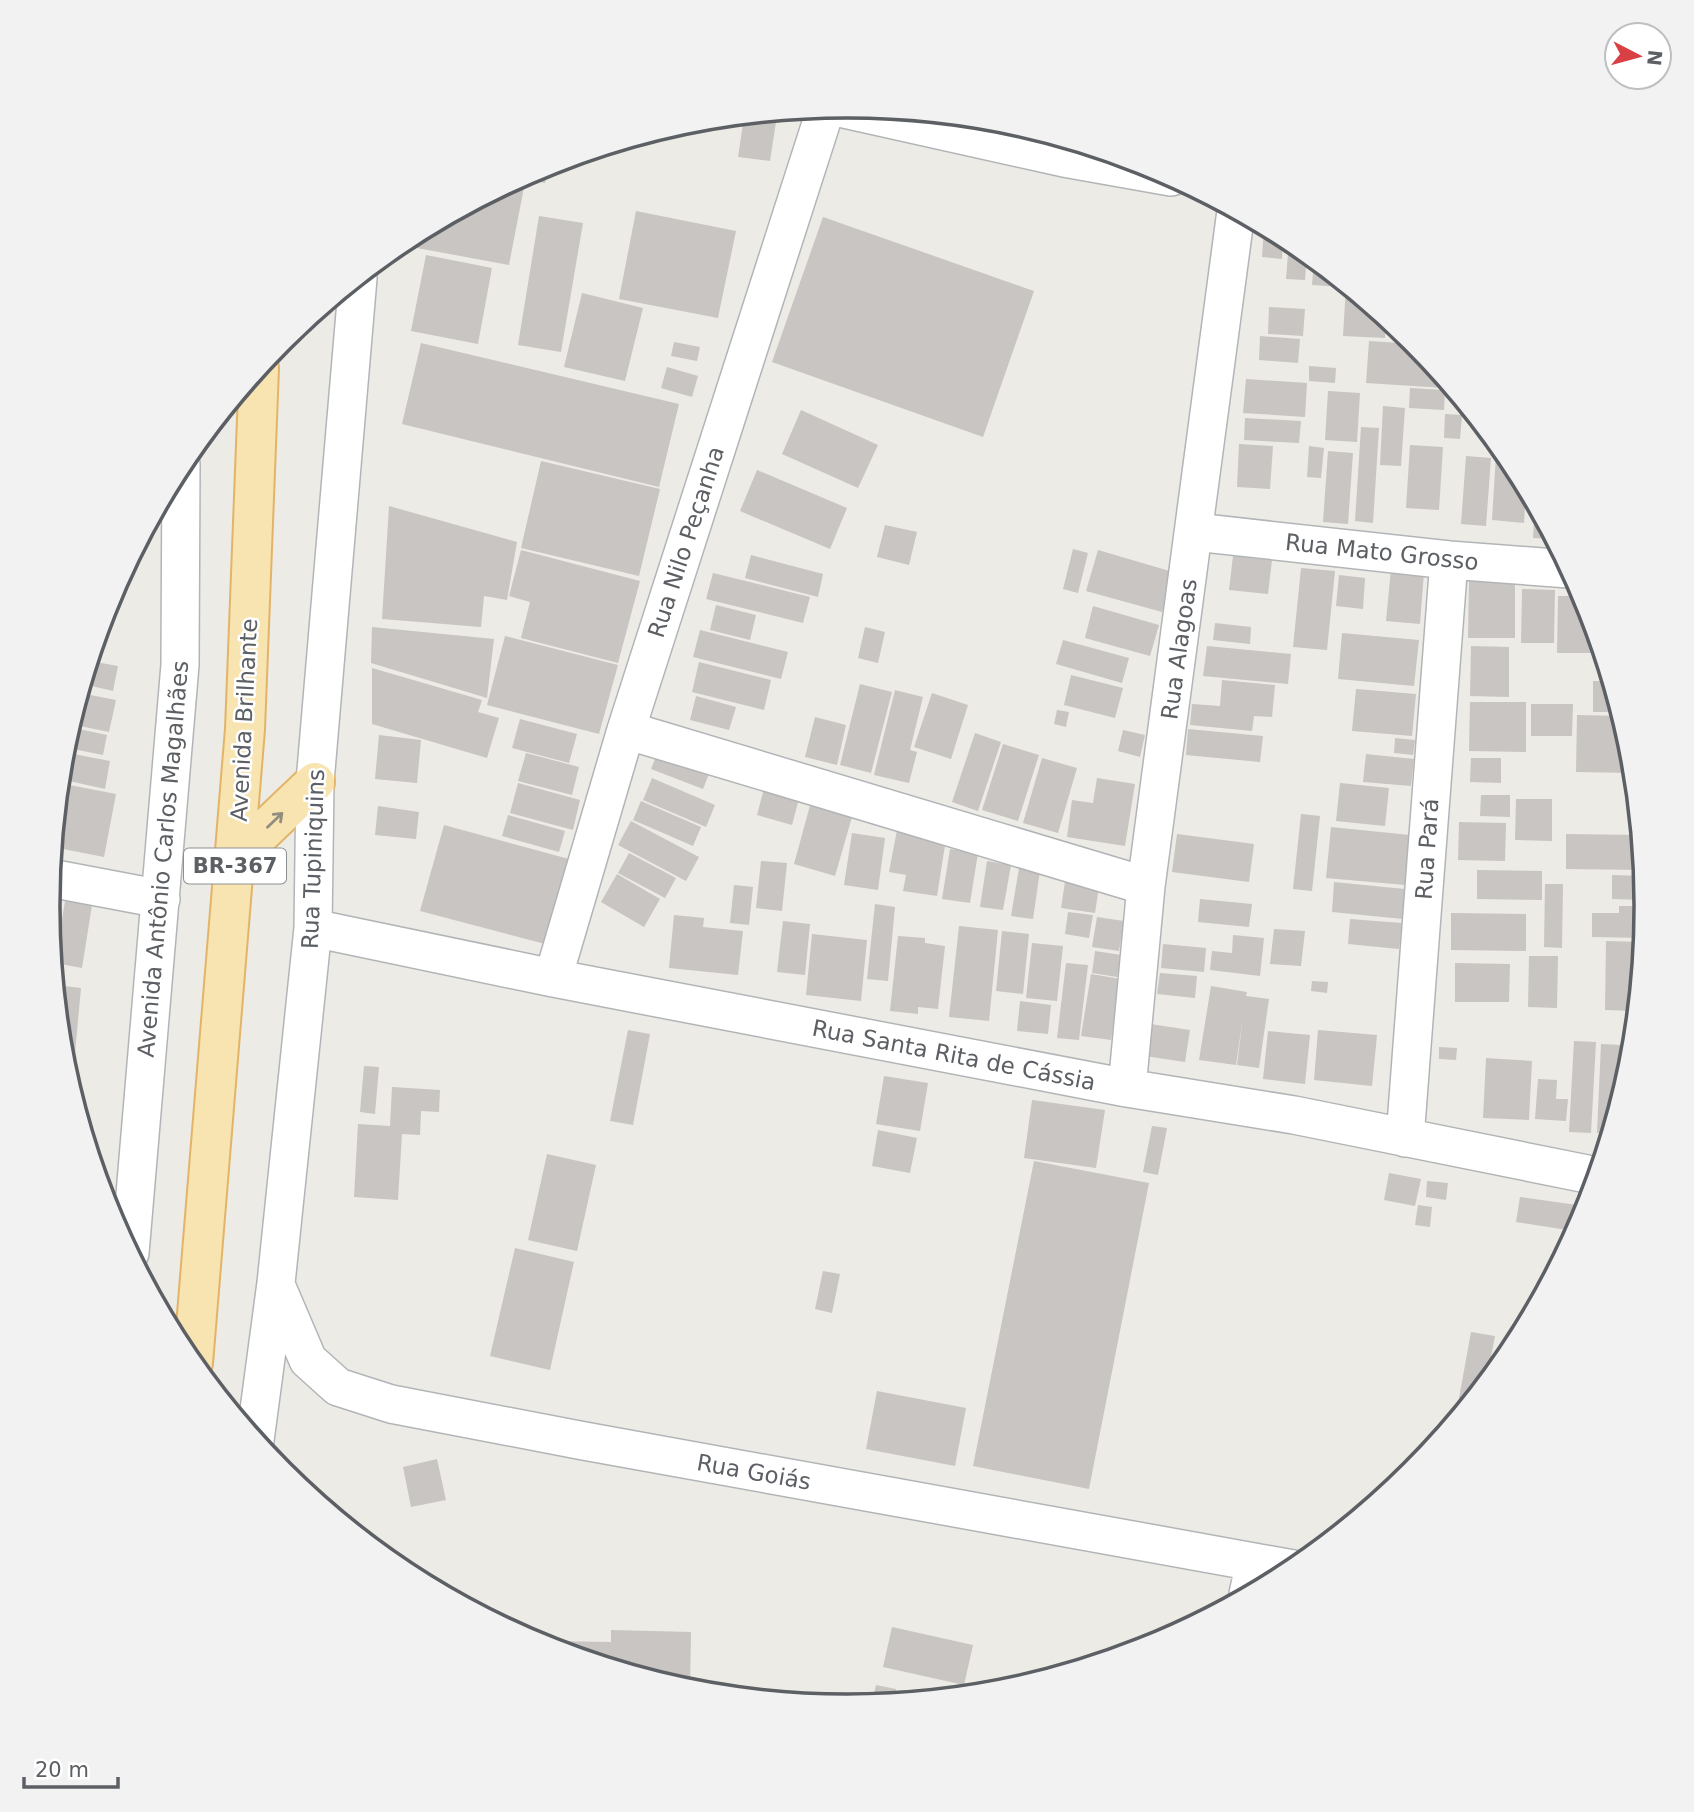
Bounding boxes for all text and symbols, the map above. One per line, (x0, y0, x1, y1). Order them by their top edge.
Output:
north arrow (1603, 21, 1673, 91)
text: N (1643, 49, 1667, 67)
street label: Rua Nilo Peçanha (643, 443, 729, 641)
street label: Rua Mato Grosso (1284, 529, 1480, 575)
street label: Rua Alagoas (1156, 577, 1202, 721)
street label: Avenida Brilhante (226, 618, 262, 822)
street label: Avenida Antônio Carlos Magalhães (133, 660, 193, 1058)
street label: Rua Tupiniquins (297, 769, 329, 949)
street label: Rua Pará (1410, 798, 1444, 900)
one-way arrow (266, 811, 283, 828)
road number: BR-367 (184, 848, 286, 884)
street label: Rua Santa Rita de Cássia (810, 1015, 1098, 1095)
street label: Rua Goiás (695, 1449, 813, 1495)
scale bar (24, 1745, 119, 1789)
text: 20 m (35, 1758, 89, 1782)

